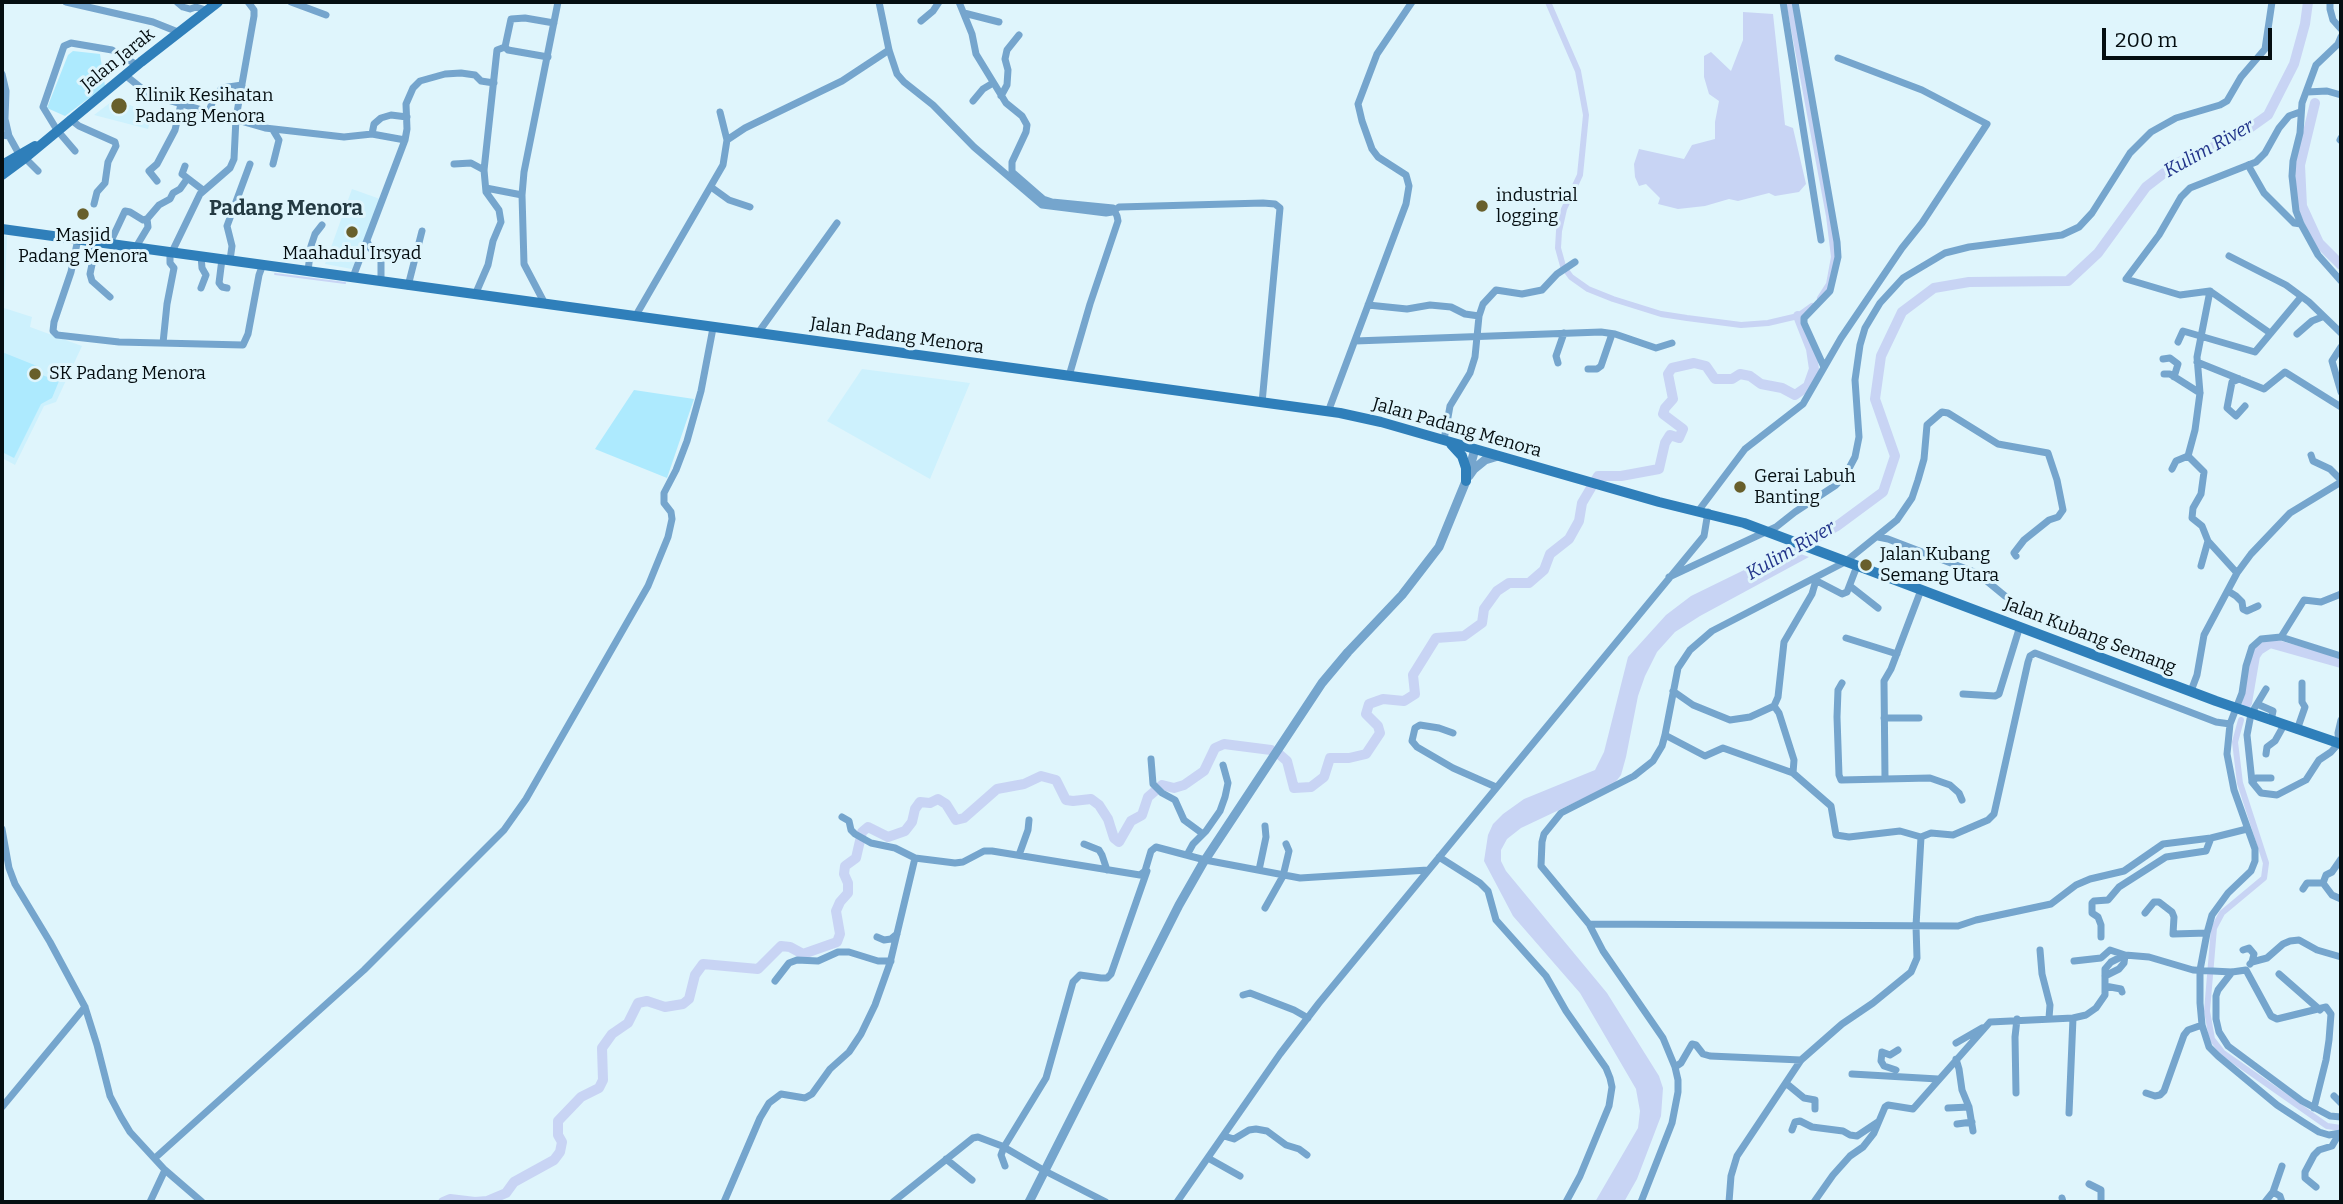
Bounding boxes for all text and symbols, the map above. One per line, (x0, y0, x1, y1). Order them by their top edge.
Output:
scale bar (2105, 14, 2275, 58)
street label: Jalan Jarak (77, 24, 159, 96)
text: 200 m (2115, 27, 2178, 53)
place label: Klinik Kesihatan Padang Menora (135, 85, 273, 128)
marker: Klinik Kesihatan Padang Menora (109, 96, 129, 116)
water label: Kulim River (2160, 115, 2258, 183)
place label: industrial logging (1496, 185, 1578, 228)
district label: Padang Menora (209, 196, 363, 222)
marker: industrial logging (1474, 198, 1490, 214)
marker: Masjid Padang Menora (75, 206, 91, 222)
marker: Maahadul Irsyad (344, 224, 360, 240)
place label: Masjid Padang Menora (18, 225, 148, 268)
place label: Maahadul Irsyad (282, 243, 422, 265)
street label: Jalan Padang Menora (809, 313, 985, 359)
place label: SK Padang Menora (49, 363, 206, 385)
marker: SK Padang Menora (27, 366, 43, 382)
street label: Jalan Padang Menora (1370, 393, 1544, 463)
place label: Gerai Labuh Banting (1754, 466, 1856, 508)
marker: Gerai Labuh Banting (1732, 479, 1748, 495)
water label: Kulim River (1742, 516, 1840, 586)
place label: Jalan Kubang Semang Utara (1880, 544, 1999, 586)
marker: Jalan Kubang Semang Utara (1858, 557, 1874, 573)
street label: Jalan Kubang Semang (2001, 593, 2179, 679)

